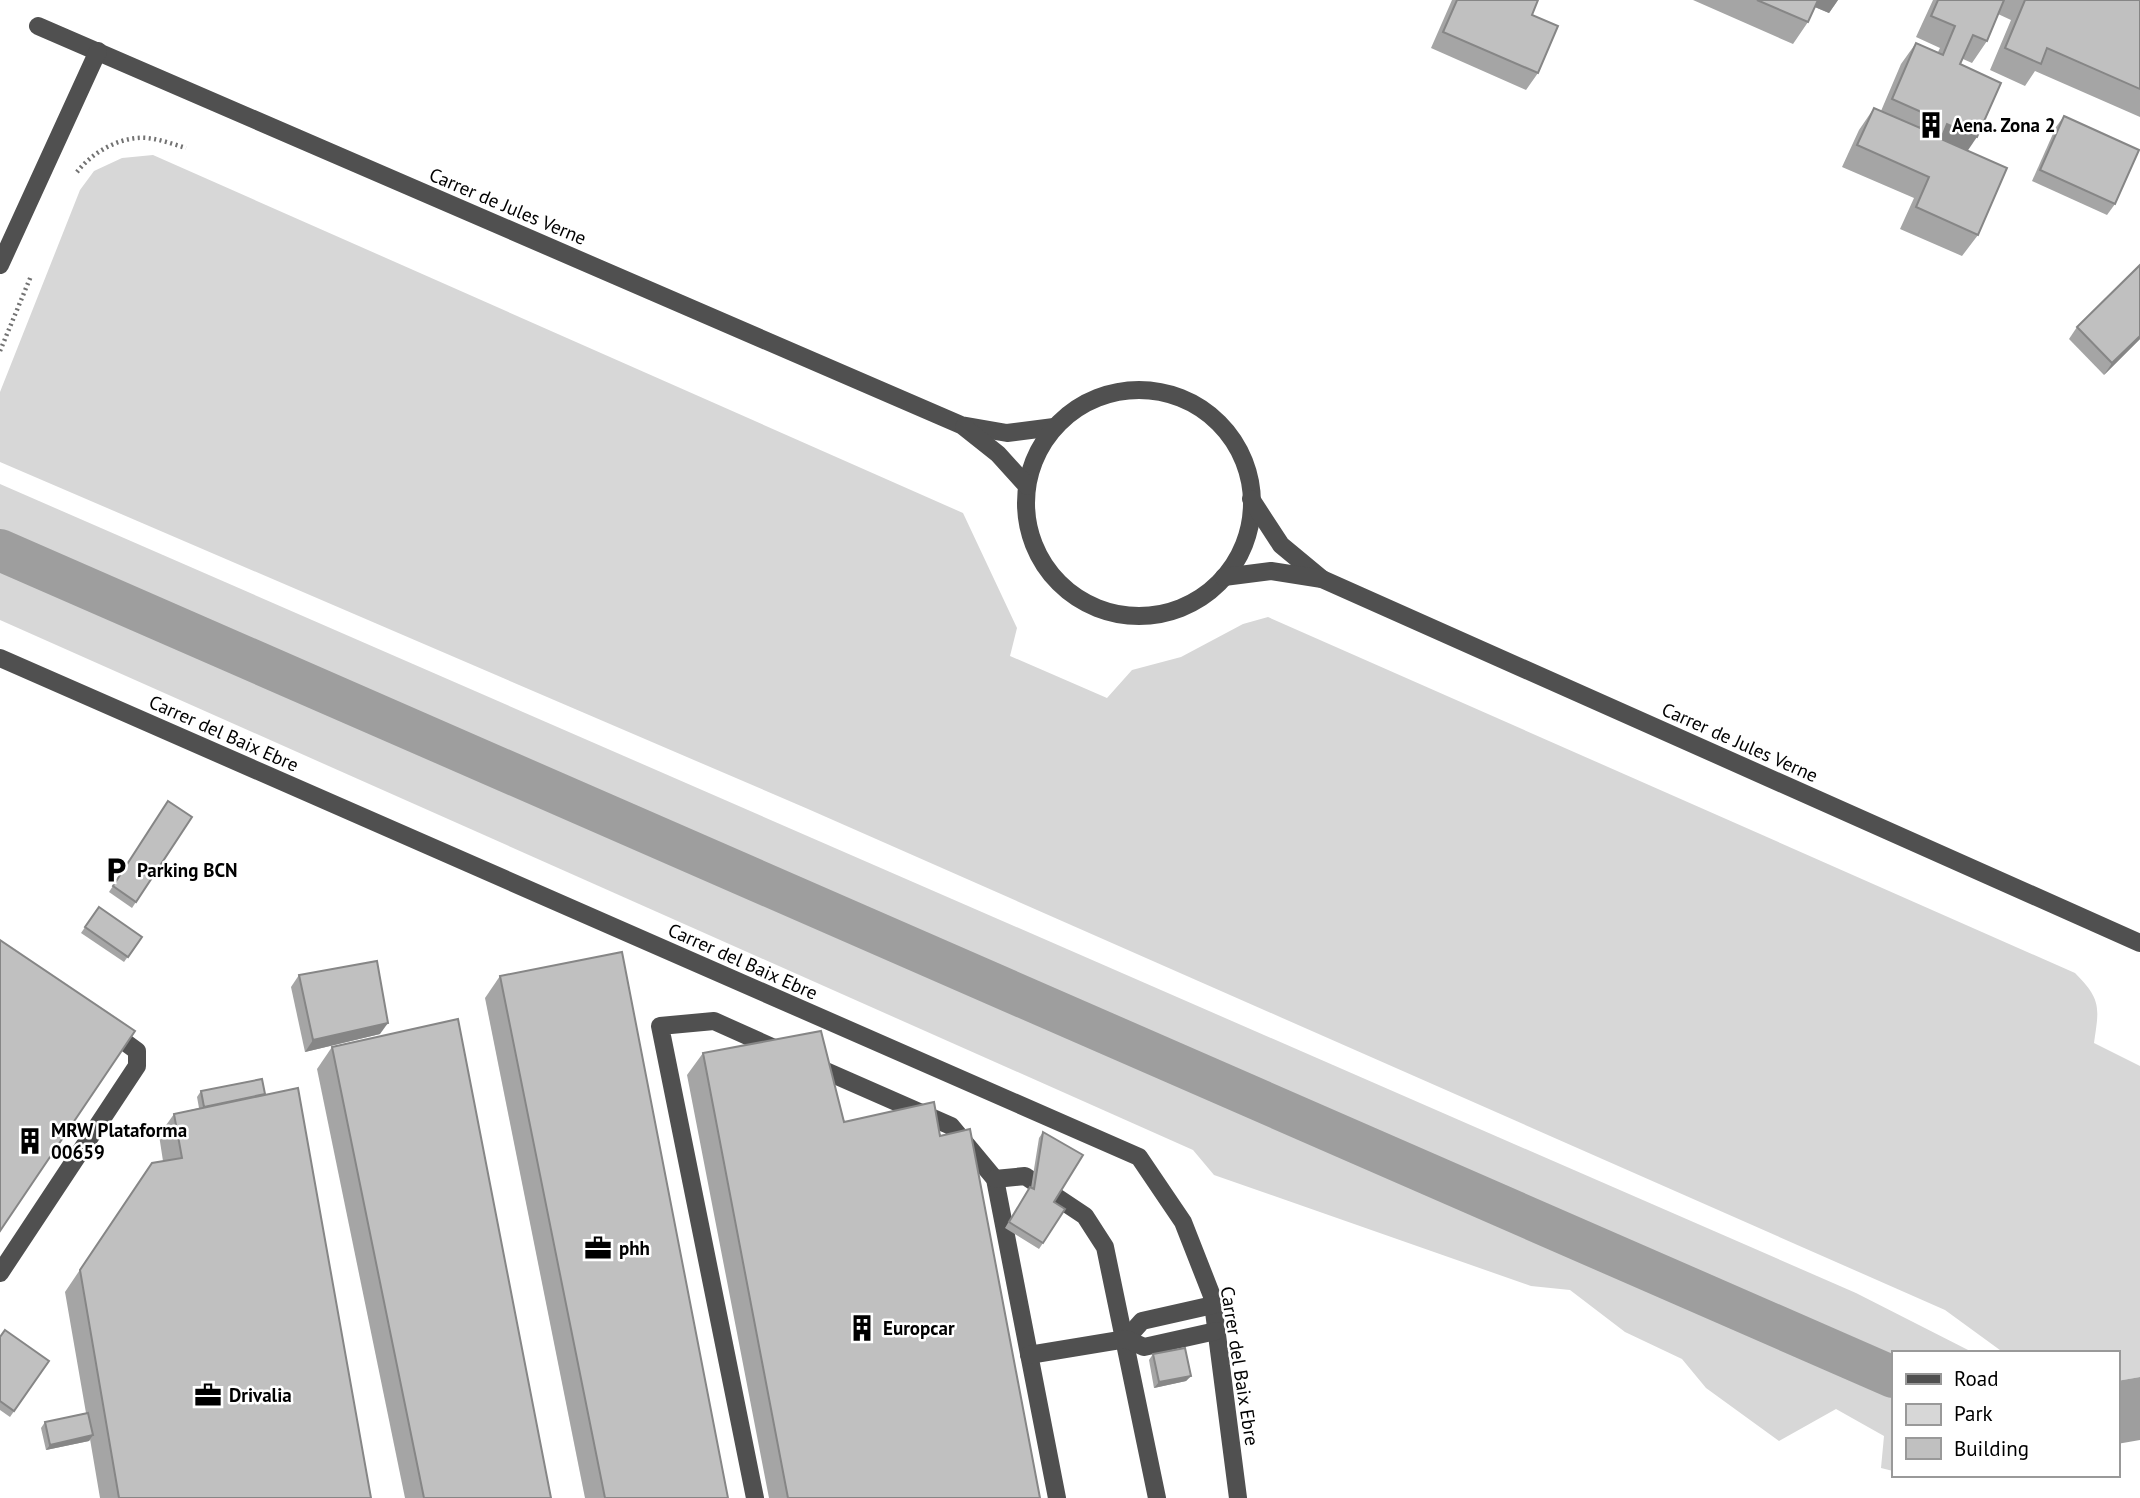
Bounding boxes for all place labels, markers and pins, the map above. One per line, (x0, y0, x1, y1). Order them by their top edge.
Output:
building icon: Aena. Zona 2 (1916, 110, 1946, 140)
place label: Aena. Zona 2 (1952, 113, 2056, 137)
parking icon: Parking BCN (101, 855, 131, 885)
place label: Parking BCN (137, 858, 238, 882)
place label: MRW Plataforma 00659 (51, 1118, 187, 1164)
building icon: MRW Plataforma 00659 (15, 1126, 45, 1156)
office icon: phh (583, 1233, 613, 1263)
place label: phh (619, 1236, 650, 1260)
building icon: Europcar (847, 1313, 877, 1343)
place label: Europcar (883, 1316, 955, 1340)
office icon: Drivalia (193, 1380, 223, 1410)
place label: Drivalia (229, 1383, 292, 1407)

